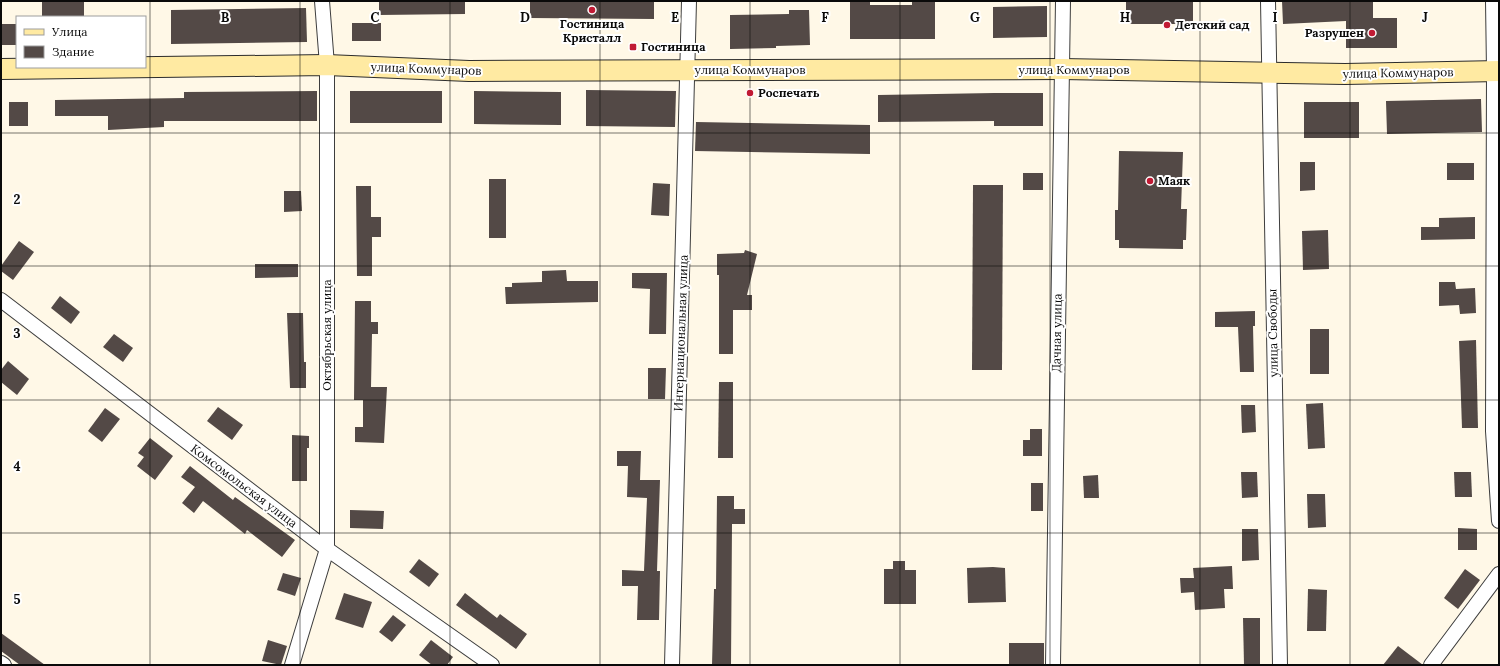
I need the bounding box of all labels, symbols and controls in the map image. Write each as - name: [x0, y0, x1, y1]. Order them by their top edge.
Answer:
- marker: Гостиница Кристалл: [587, 5, 597, 15]
- text: B: [221, 9, 230, 26]
- text: C: [371, 9, 380, 26]
- text: D: [520, 9, 530, 26]
- text: E: [671, 9, 679, 26]
- text: F: [821, 9, 829, 26]
- text: G: [970, 9, 980, 26]
- text: H: [1120, 9, 1130, 26]
- text: I: [1272, 9, 1278, 26]
- text: J: [1422, 9, 1428, 26]
- legend: [16, 16, 146, 68]
- place label: Гостиница Кристалл: [560, 16, 625, 45]
- place label: Детский сад: [1175, 17, 1250, 32]
- marker: Детский сад: [1162, 20, 1172, 30]
- text: Улица: [51, 24, 88, 39]
- place label: Разрушен: [1305, 25, 1364, 40]
- marker: Разрушен: [1367, 28, 1377, 38]
- place label: Гостиница: [641, 39, 706, 54]
- marker: Гостиница: [628, 42, 638, 52]
- text: Здание: [52, 44, 95, 59]
- street label: улица Коммунаров: [370, 59, 482, 78]
- street label: улица Коммунаров: [695, 62, 805, 77]
- street label: улица Коммунаров: [1019, 62, 1129, 77]
- street label: улица Коммунаров: [1342, 64, 1454, 81]
- place label: Роспечать: [758, 85, 820, 100]
- marker: Роспечать: [745, 88, 755, 98]
- place label: Маяк: [1158, 173, 1190, 188]
- marker: Маяк: [1145, 176, 1155, 186]
- text: 2: [14, 191, 21, 208]
- street label: Интернациональная улица: [670, 254, 691, 412]
- street label: Октябрьская улица: [319, 279, 334, 391]
- street label: улица Свободы: [1264, 288, 1281, 378]
- street label: Дачная улица: [1048, 293, 1065, 373]
- text: 3: [13, 325, 21, 342]
- street label: Комсомольская улица: [188, 441, 301, 531]
- text: 4: [13, 458, 21, 475]
- text: 5: [13, 591, 21, 608]

